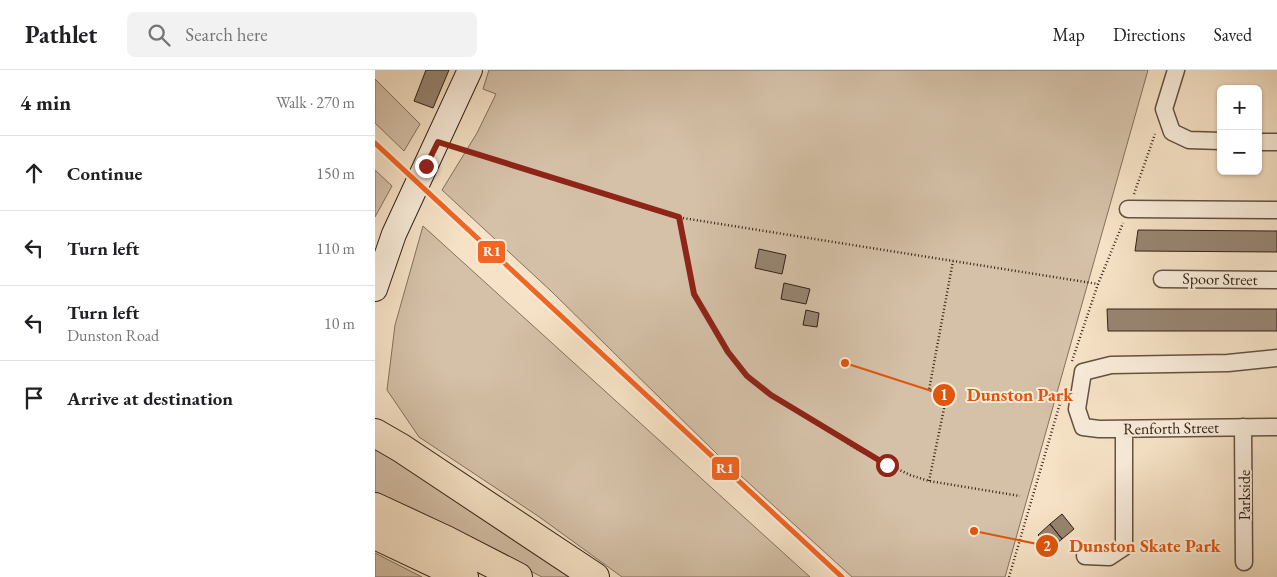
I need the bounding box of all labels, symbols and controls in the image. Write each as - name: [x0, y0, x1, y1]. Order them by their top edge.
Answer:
- search box: [127, 12, 477, 57]
- text: Pathlet: [25, 19, 97, 50]
- icon: search: [145, 21, 173, 49]
- text: Search here: [185, 22, 268, 47]
- text: Map: [1053, 23, 1085, 46]
- text: Directions: [1113, 23, 1185, 46]
- text: Saved: [1213, 23, 1252, 46]
- map controls: [1217, 85, 1262, 175]
- button: +: [1217, 85, 1262, 130]
- text: 4 min: [20, 89, 71, 116]
- text: Walk · 270 m: [276, 92, 355, 113]
- button: −: [1217, 130, 1262, 175]
- route end: [415, 155, 438, 178]
- icon: ahead: [20, 159, 48, 187]
- text: Continue: [67, 161, 142, 186]
- text: 150 m: [316, 163, 355, 184]
- icon: left: [20, 234, 48, 262]
- text: Turn left: [67, 236, 139, 261]
- text: 110 m: [316, 238, 355, 259]
- line badge: R1: [477, 240, 506, 264]
- text: R1: [483, 242, 501, 260]
- street label: Spoor Street: [1182, 268, 1258, 290]
- text: Turn left: [67, 300, 139, 325]
- icon: left: [20, 309, 48, 337]
- text: 10 m: [324, 313, 355, 334]
- text: Dunston Road: [67, 325, 159, 346]
- callout: Dunston Park: [932, 378, 1083, 411]
- text: Dunston Park: [967, 383, 1074, 406]
- icon: arrive: [20, 384, 48, 412]
- text: 1: [940, 385, 948, 404]
- text: Arrive at destination: [67, 386, 233, 411]
- street label: Renforth Street: [1123, 417, 1219, 439]
- route start: [876, 454, 899, 477]
- line badge: R1: [711, 456, 740, 481]
- text: R1: [716, 459, 734, 477]
- street label: Parkside: [1234, 470, 1255, 520]
- callout: Dunston Skate Park: [1035, 529, 1231, 562]
- text: Dunston Skate Park: [1069, 534, 1222, 557]
- text: 2: [1043, 536, 1051, 555]

